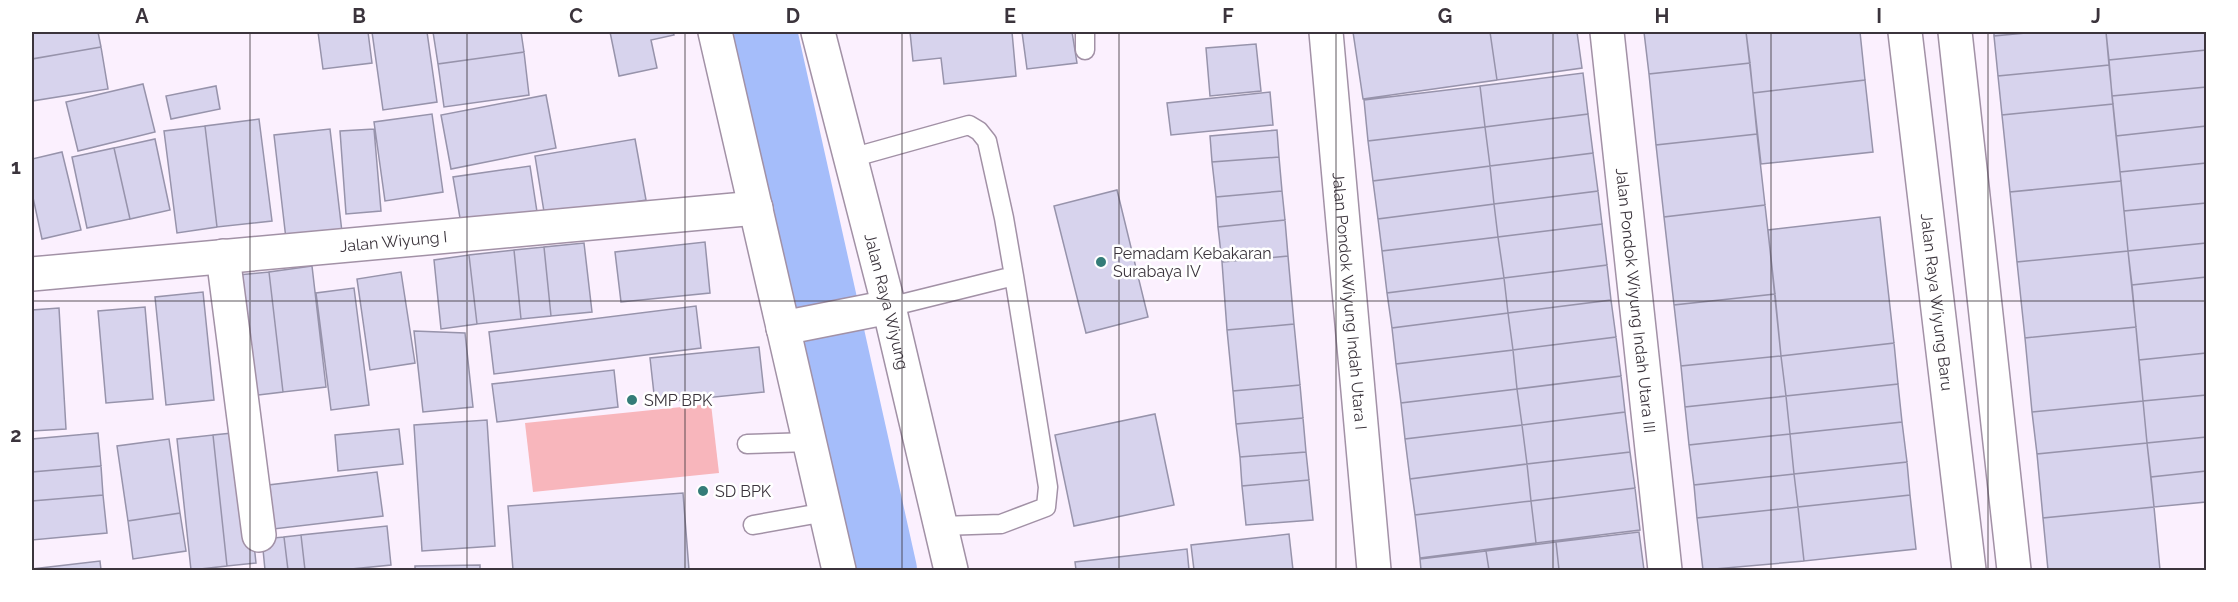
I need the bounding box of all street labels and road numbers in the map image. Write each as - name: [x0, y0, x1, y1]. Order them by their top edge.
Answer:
- street label: Jalan Pondok Wiyung Indah Utara III: [1612, 167, 1660, 434]
- street label: Jalan Pondok Wiyung Indah Utara I: [1329, 171, 1371, 431]
- street label: Jalan Raya Wiyung Baru: [1917, 212, 1957, 392]
- street label: Jalan Wiyung I: [339, 227, 448, 255]
- street label: Jalan Raya Wiyung: [861, 231, 913, 371]

